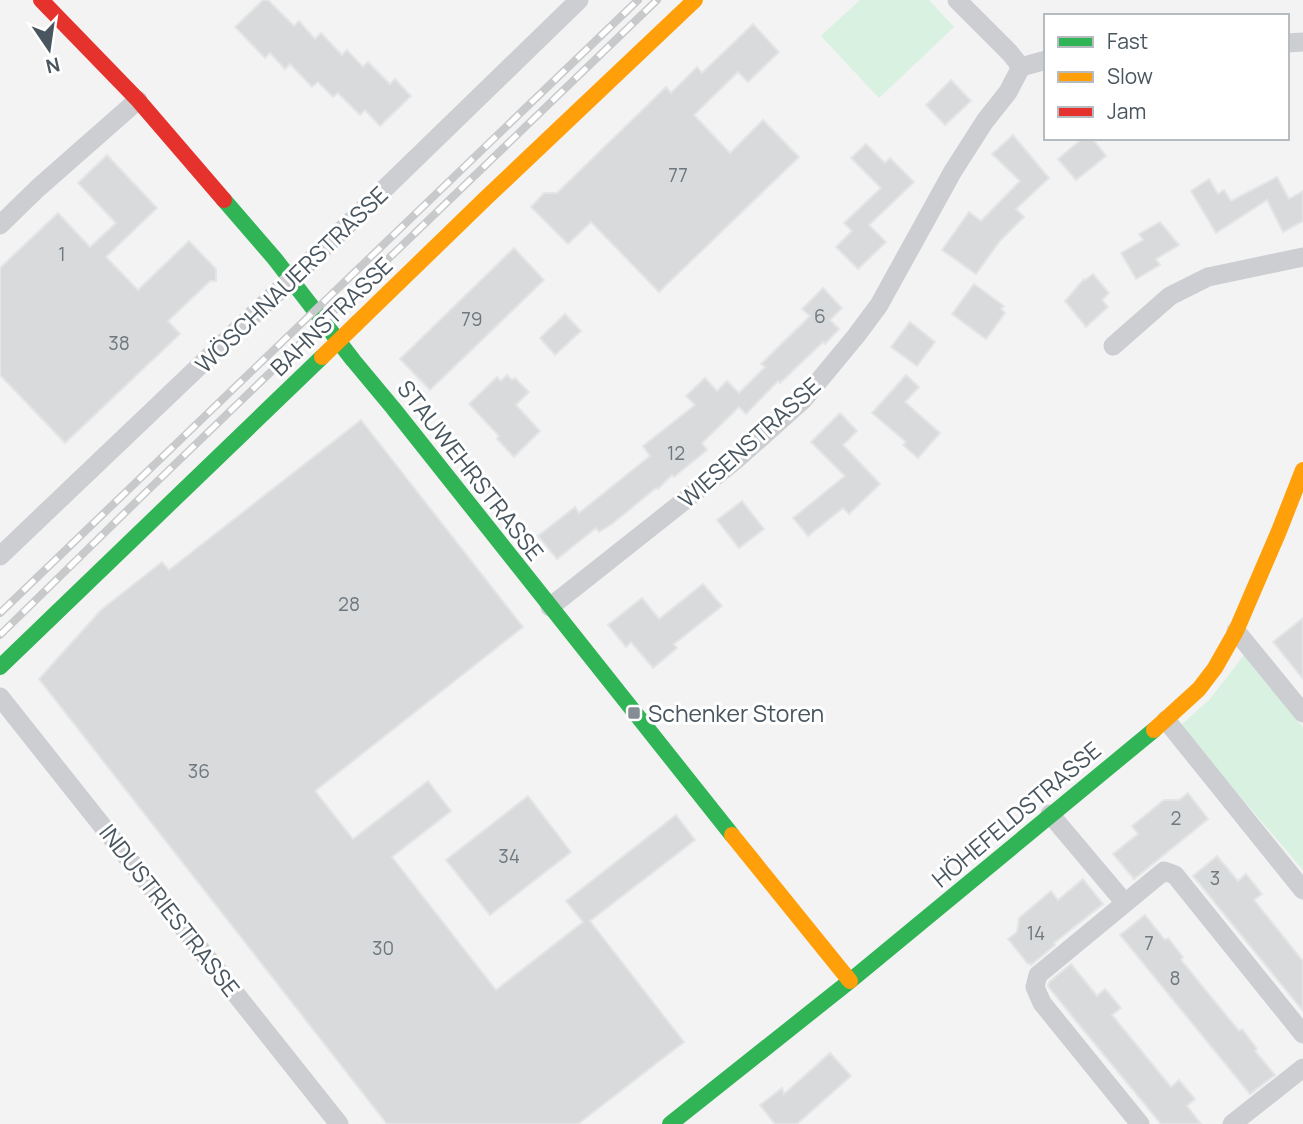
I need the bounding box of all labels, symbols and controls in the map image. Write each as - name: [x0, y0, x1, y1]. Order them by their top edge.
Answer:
- north arrow: [14, 14, 84, 84]
- legend: [1044, 14, 1289, 140]
- text: Fast: [1107, 27, 1148, 55]
- text: N: [43, 51, 62, 80]
- text: Slow: [1107, 62, 1153, 90]
- text: Jam: [1107, 97, 1146, 125]
- house number: 77: [668, 162, 688, 188]
- street label: WÖSCHNAUERSTRASSE: [188, 179, 394, 379]
- house number: 1: [58, 241, 66, 267]
- street label: BAHNSTRASSE: [263, 249, 399, 383]
- house number: 6: [814, 303, 826, 329]
- house number: 79: [461, 306, 483, 332]
- house number: 38: [108, 330, 130, 356]
- street label: WIESENSTRASSE: [671, 370, 827, 514]
- street label: STAUWEHRSTRASSE: [390, 373, 552, 567]
- house number: 12: [667, 440, 685, 466]
- house number: 28: [338, 591, 360, 617]
- place label: Schenker Storen: [648, 697, 824, 729]
- marker: Schenker Storen: [626, 705, 642, 721]
- street label: HÖHEFELDSTRASSE: [925, 734, 1107, 894]
- house number: 36: [188, 758, 210, 784]
- house number: 2: [1171, 805, 1181, 831]
- street label: INDUSTRIESTRASSE: [93, 817, 247, 1003]
- house number: 34: [498, 843, 520, 869]
- house number: 3: [1210, 865, 1220, 891]
- house number: 14: [1027, 920, 1045, 946]
- house number: 7: [1144, 930, 1154, 956]
- house number: 30: [372, 935, 394, 961]
- house number: 8: [1169, 965, 1181, 991]

